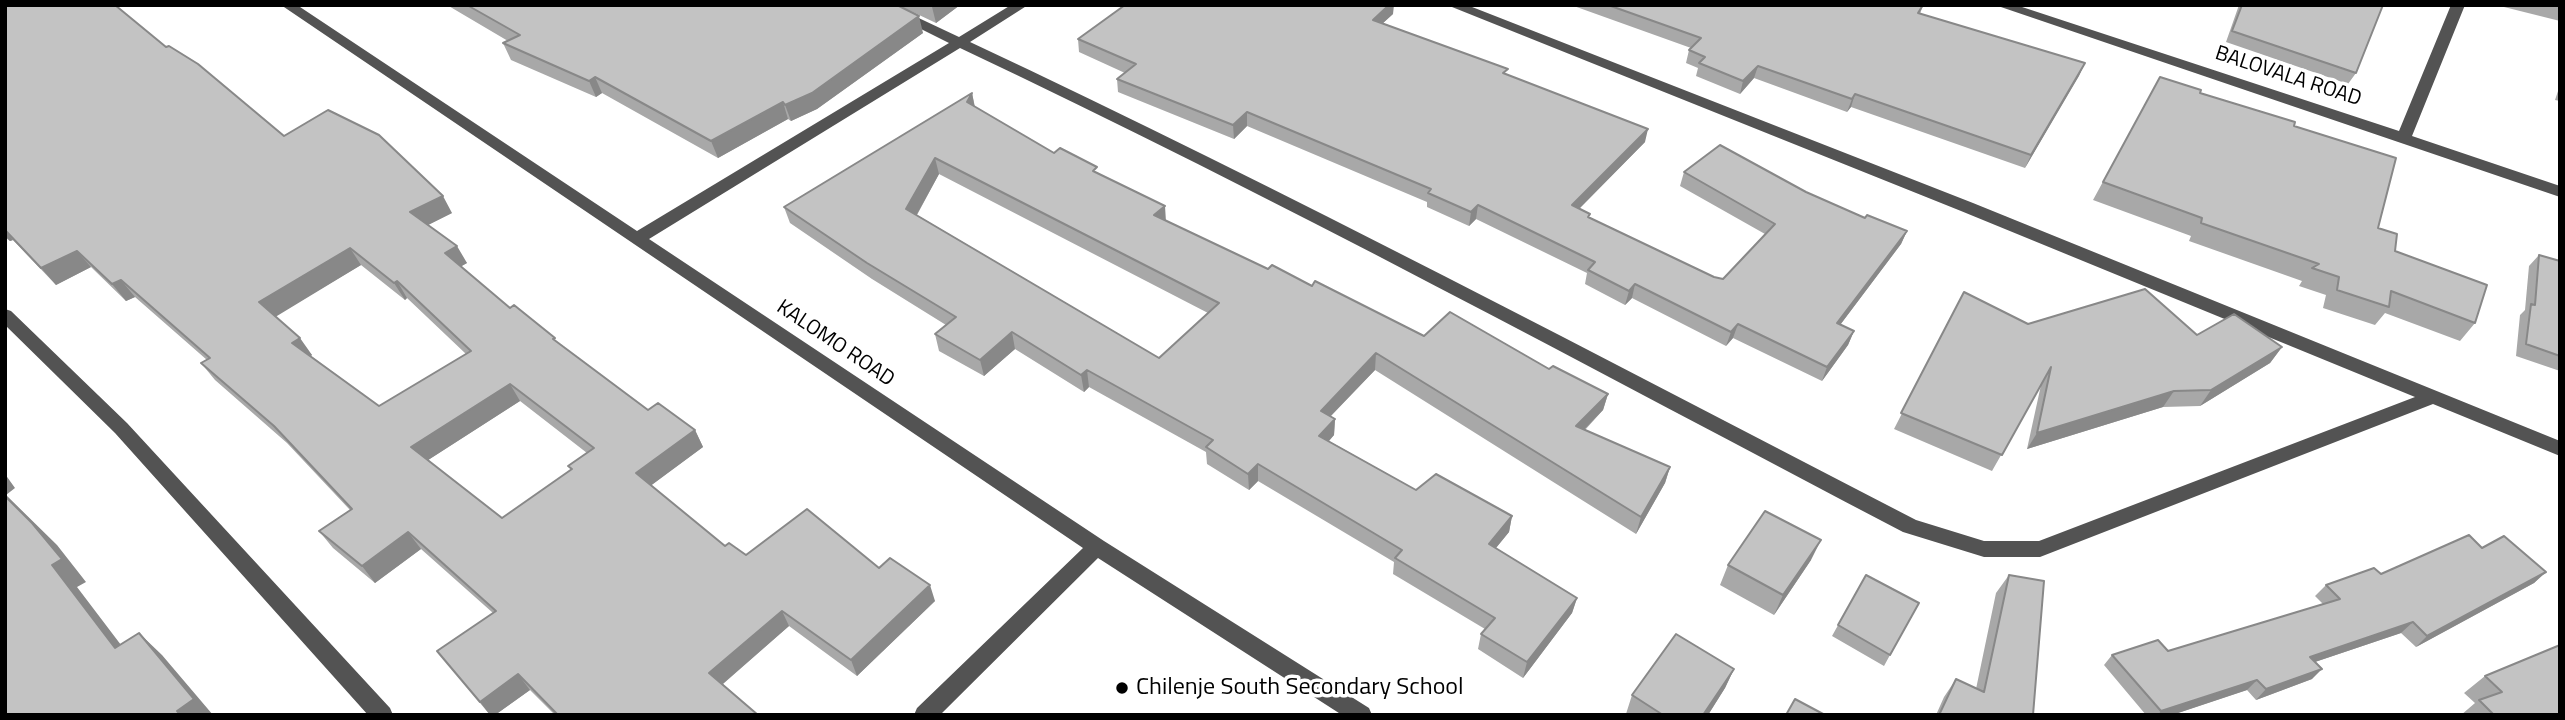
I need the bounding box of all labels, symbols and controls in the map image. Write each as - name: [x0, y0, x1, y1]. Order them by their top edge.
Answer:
- street label: BALOVALA ROAD: [2212, 41, 2364, 113]
- street label: KALOMO ROAD: [771, 295, 899, 393]
- place label: Chilenje South Secondary School: [1136, 674, 1464, 702]
- marker: Chilenje South Secondary School: [1114, 680, 1130, 696]

